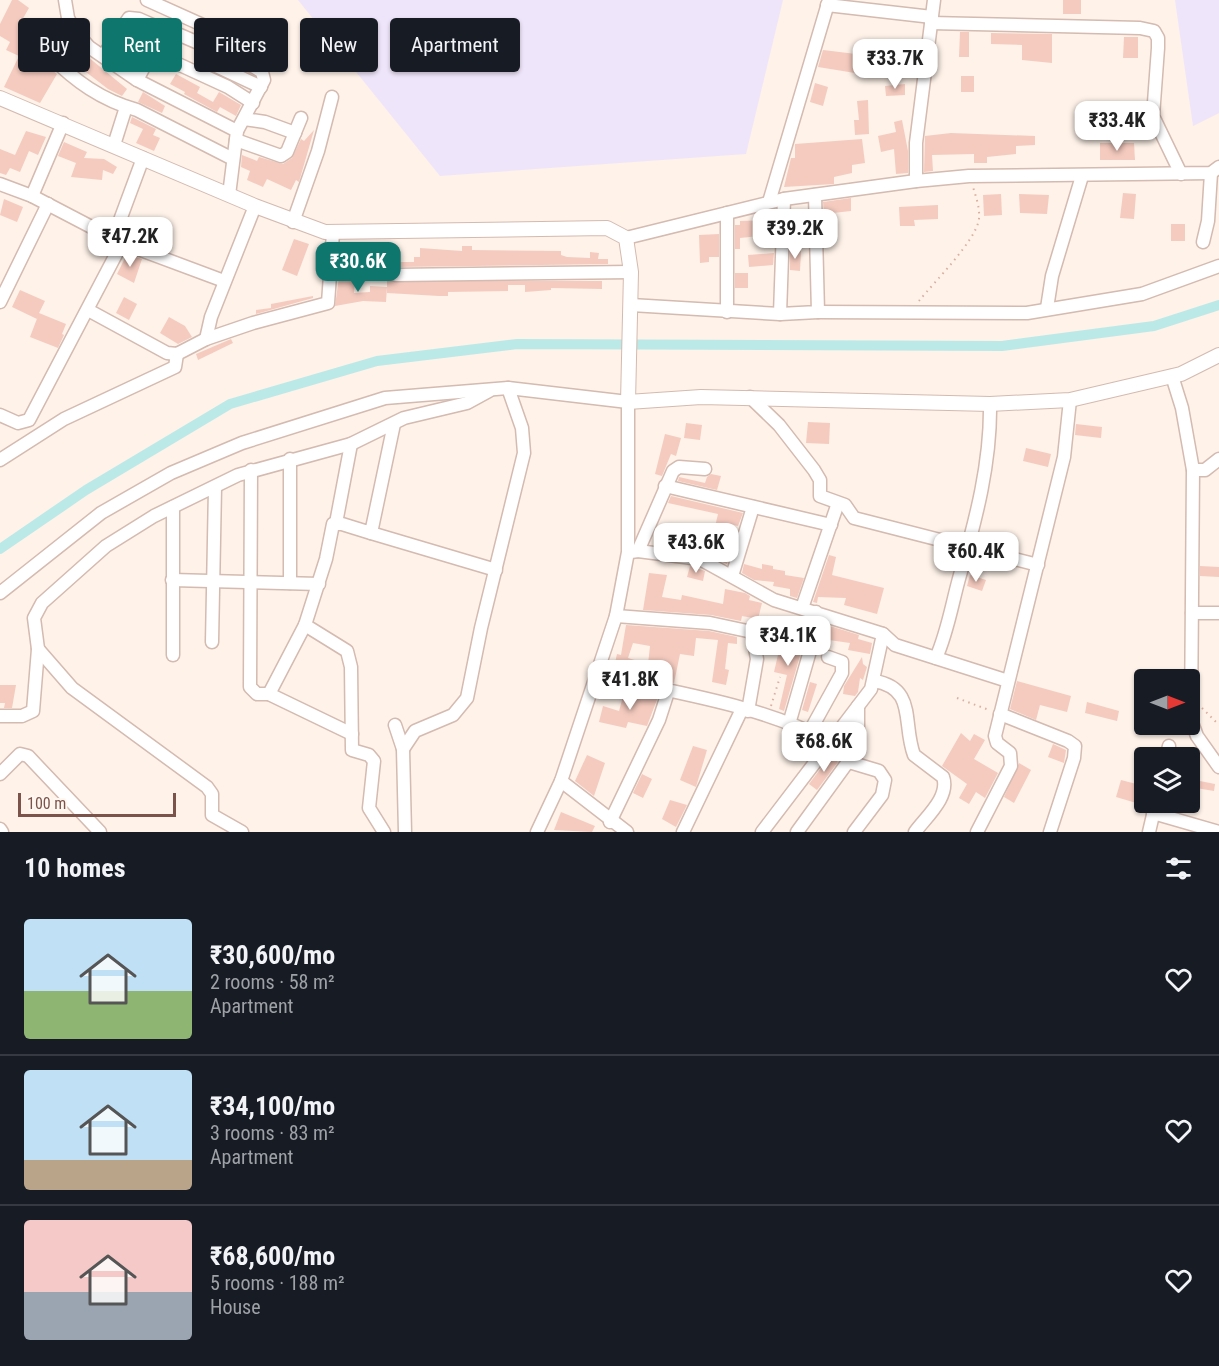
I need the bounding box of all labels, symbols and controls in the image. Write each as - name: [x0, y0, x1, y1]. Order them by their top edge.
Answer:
- chip: Buy: [18, 18, 90, 72]
- chip: Rent: [102, 18, 182, 72]
- chip: Filters: [194, 18, 288, 72]
- chip: New: [300, 18, 378, 72]
- chip: Apartment: [390, 18, 520, 72]
- pin: ₹33.7K: [846, 39, 944, 90]
- text: ₹33.7K: [867, 46, 923, 70]
- pin: ₹33.4K: [1068, 101, 1166, 152]
- text: ₹33.4K: [1089, 108, 1145, 132]
- pin: ₹39.2K: [746, 209, 844, 260]
- text: ₹39.2K: [767, 216, 823, 240]
- pin: ₹47.2K: [81, 217, 179, 268]
- text: ₹47.2K: [102, 224, 158, 248]
- pin: ₹30.6K: [309, 242, 407, 293]
- text: ₹30.6K: [330, 249, 386, 273]
- pin: ₹43.6K: [647, 523, 745, 574]
- text: ₹43.6K: [668, 530, 724, 554]
- pin: ₹60.4K: [927, 532, 1025, 583]
- text: ₹60.4K: [948, 539, 1004, 563]
- pin: ₹34.1K: [739, 616, 837, 667]
- text: ₹34.1K: [760, 623, 816, 647]
- pin: ₹41.8K: [581, 660, 679, 711]
- text: ₹41.8K: [602, 667, 658, 691]
- north arrow: [1134, 669, 1200, 735]
- map controls: [1134, 669, 1200, 813]
- pin: ₹68.6K: [775, 722, 873, 773]
- text: ₹68.6K: [796, 729, 852, 753]
- button: layers: [1134, 747, 1200, 813]
- scale bar: [18, 790, 176, 818]
- text: 100 m: [27, 794, 66, 813]
- icon: filters: [1162, 852, 1195, 885]
- text: 10 homes: [24, 853, 126, 883]
- text: ₹30,600/mo: [210, 940, 335, 970]
- icon: home: [72, 943, 144, 1015]
- icon: heart: [1162, 963, 1195, 996]
- text: 2 rooms · 58 m²: [210, 970, 335, 994]
- text: Apartment: [210, 994, 294, 1018]
- text: ₹34,100/mo: [210, 1091, 335, 1121]
- icon: home: [72, 1094, 144, 1166]
- icon: heart: [1162, 1114, 1195, 1147]
- text: 3 rooms · 83 m²: [210, 1121, 335, 1145]
- text: Apartment: [210, 1145, 294, 1169]
- text: ₹68,600/mo: [210, 1241, 335, 1271]
- icon: home: [72, 1244, 144, 1316]
- icon: heart: [1162, 1264, 1195, 1297]
- text: 5 rooms · 188 m²: [210, 1271, 345, 1295]
- text: House: [210, 1295, 261, 1319]

